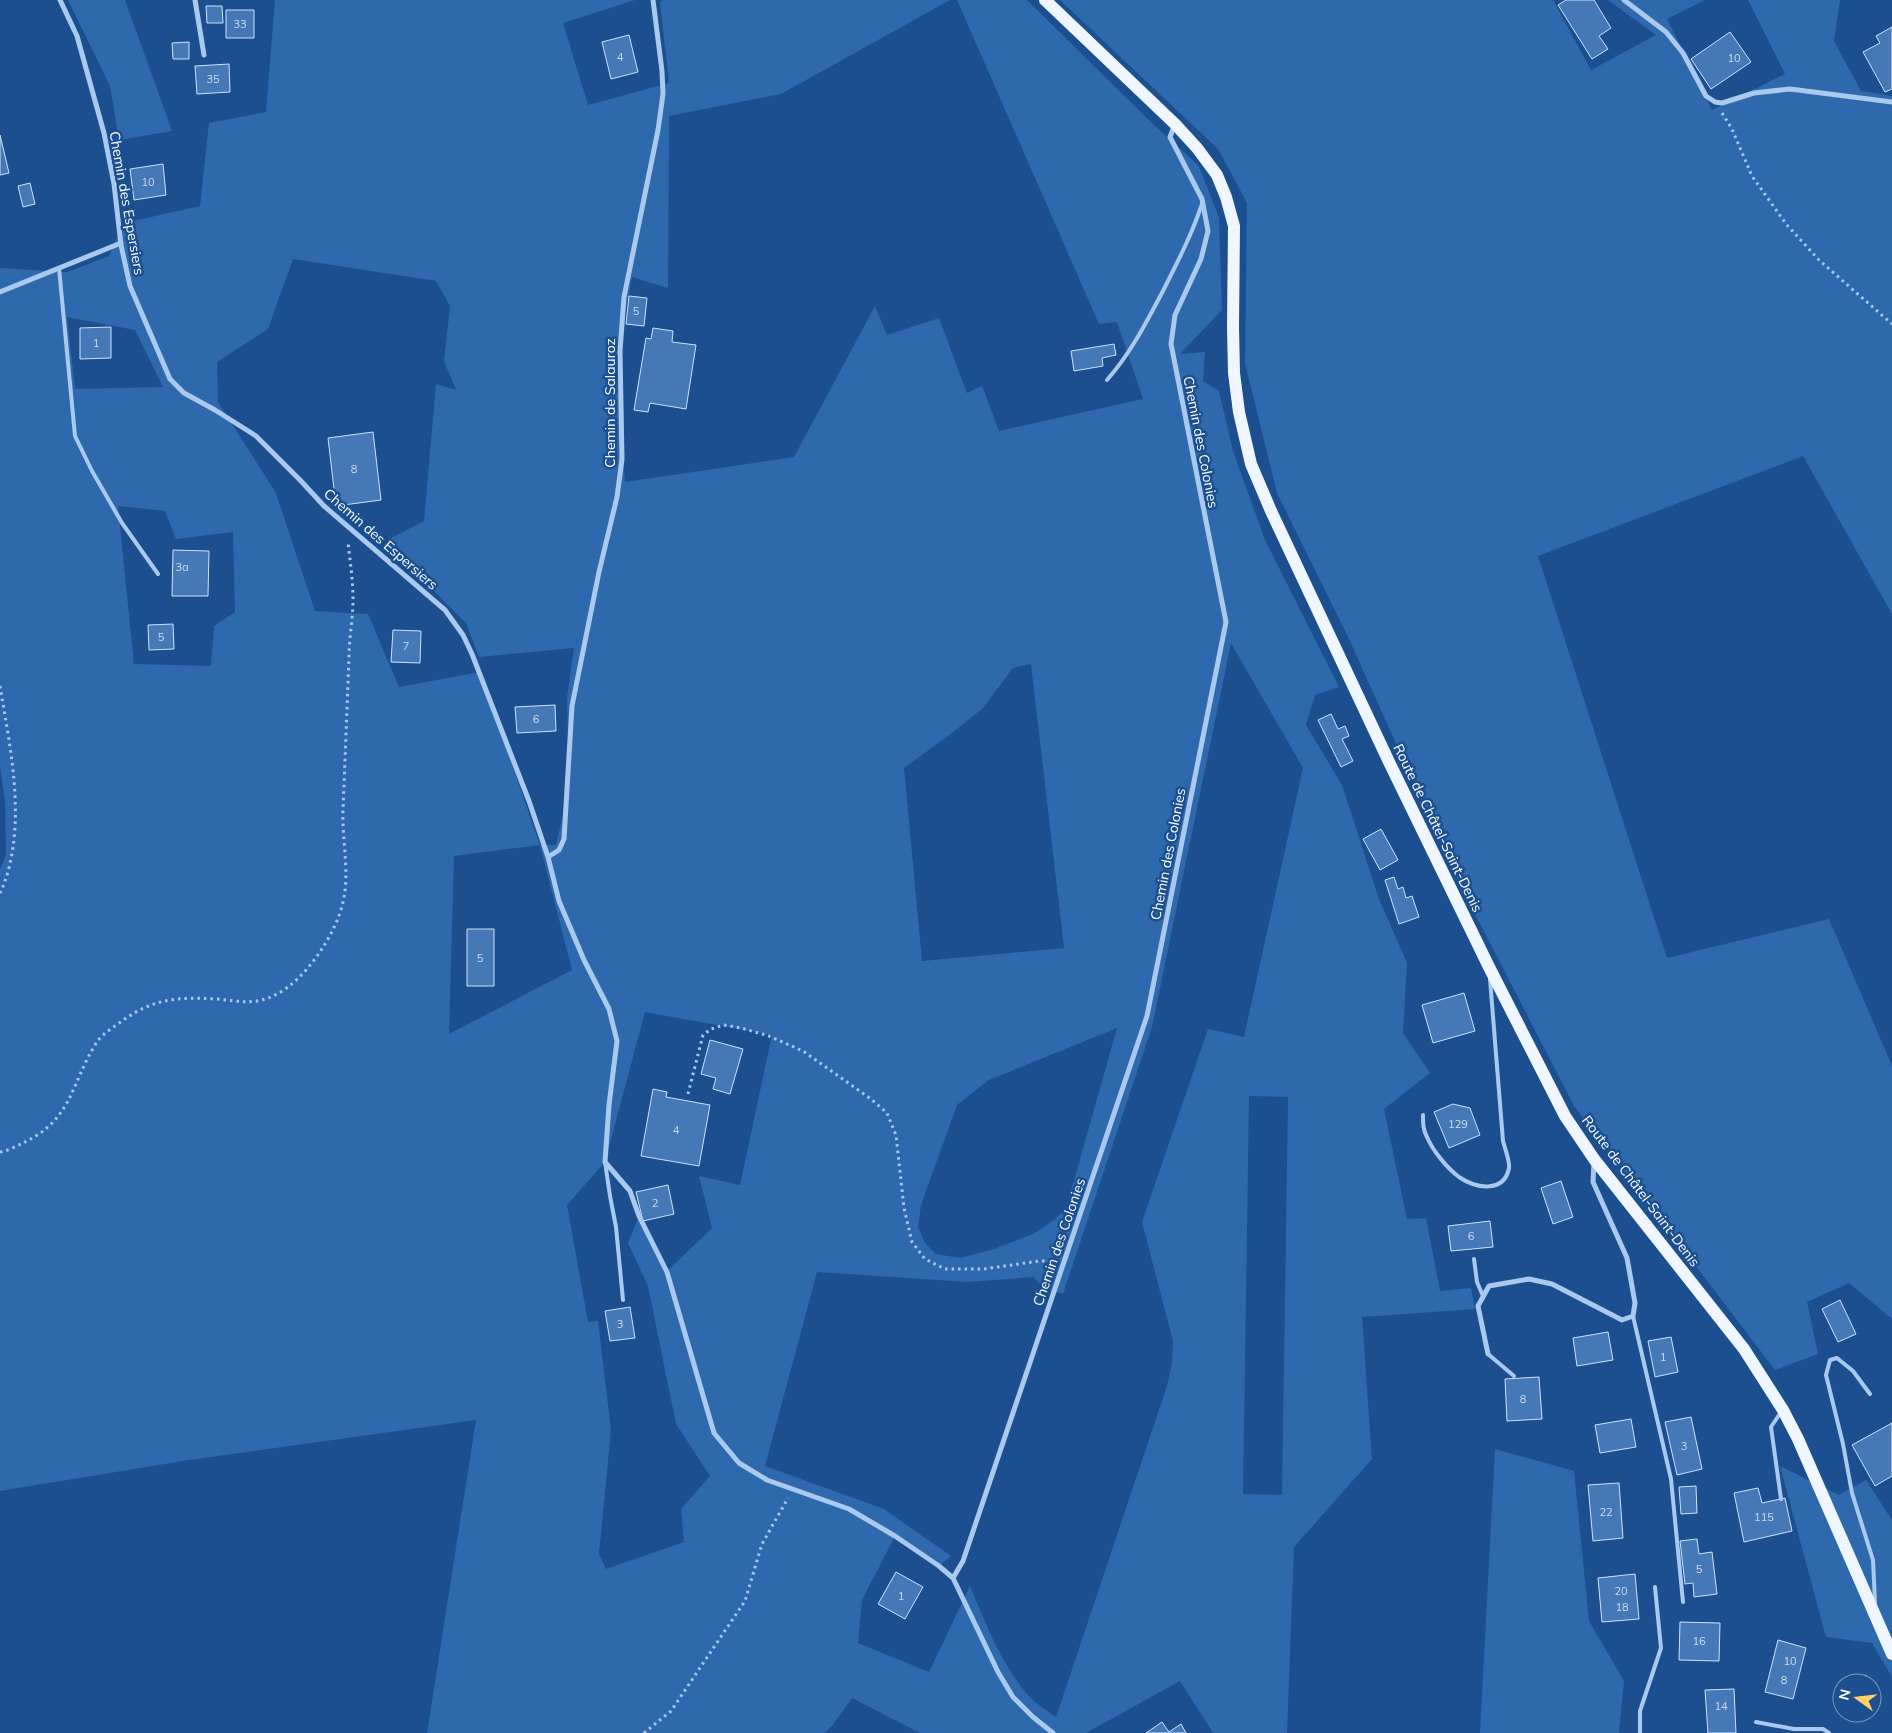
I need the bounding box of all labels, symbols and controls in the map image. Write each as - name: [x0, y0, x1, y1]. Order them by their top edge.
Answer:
- house number: 33: [233, 17, 247, 31]
- house number: 4: [617, 50, 624, 64]
- house number: 10: [1727, 51, 1741, 65]
- house number: 35: [206, 72, 220, 86]
- street label: Chemin des Espersiers: [106, 130, 149, 276]
- house number: 10: [141, 175, 155, 189]
- house number: 5: [633, 304, 640, 318]
- house number: 1: [93, 336, 99, 350]
- street label: Chemin de Salauroz: [601, 338, 619, 468]
- street label: Chemin des Colonies: [1179, 375, 1223, 510]
- house number: 8: [351, 462, 358, 476]
- street label: Chemin des Espersiers: [320, 484, 442, 594]
- house number: 3a: [175, 560, 189, 574]
- house number: 5: [158, 630, 165, 644]
- house number: 7: [403, 639, 409, 653]
- house number: 6: [533, 712, 540, 726]
- street label: Route de Châtel-Saint-Denis: [1389, 741, 1487, 915]
- street label: Chemin des Colonies: [1146, 786, 1190, 921]
- house number: 5: [477, 951, 484, 965]
- street label: Route de Châtel-Saint-Denis: [1578, 1112, 1704, 1270]
- house number: 129: [1448, 1117, 1468, 1131]
- house number: 4: [673, 1123, 680, 1137]
- street label: Chemin des Colonies: [1029, 1176, 1089, 1308]
- house number: 2: [652, 1196, 659, 1210]
- house number: 6: [1468, 1229, 1475, 1243]
- house number: 3: [617, 1317, 623, 1331]
- house number: 1: [1660, 1350, 1666, 1364]
- house number: 8: [1520, 1392, 1527, 1406]
- house number: 3: [1681, 1439, 1687, 1453]
- house number: 22: [1599, 1505, 1613, 1519]
- house number: 115: [1754, 1510, 1774, 1524]
- house number: 5: [1696, 1562, 1703, 1576]
- house number: 20: [1614, 1584, 1628, 1598]
- house number: 1: [898, 1589, 904, 1603]
- house number: 18: [1615, 1600, 1629, 1614]
- house number: 16: [1692, 1634, 1706, 1648]
- house number: 10: [1783, 1654, 1797, 1668]
- house number: 8: [1781, 1673, 1788, 1687]
- north arrow: [1832, 1673, 1882, 1723]
- text: N: [1834, 1687, 1855, 1702]
- house number: 14: [1714, 1699, 1728, 1713]

